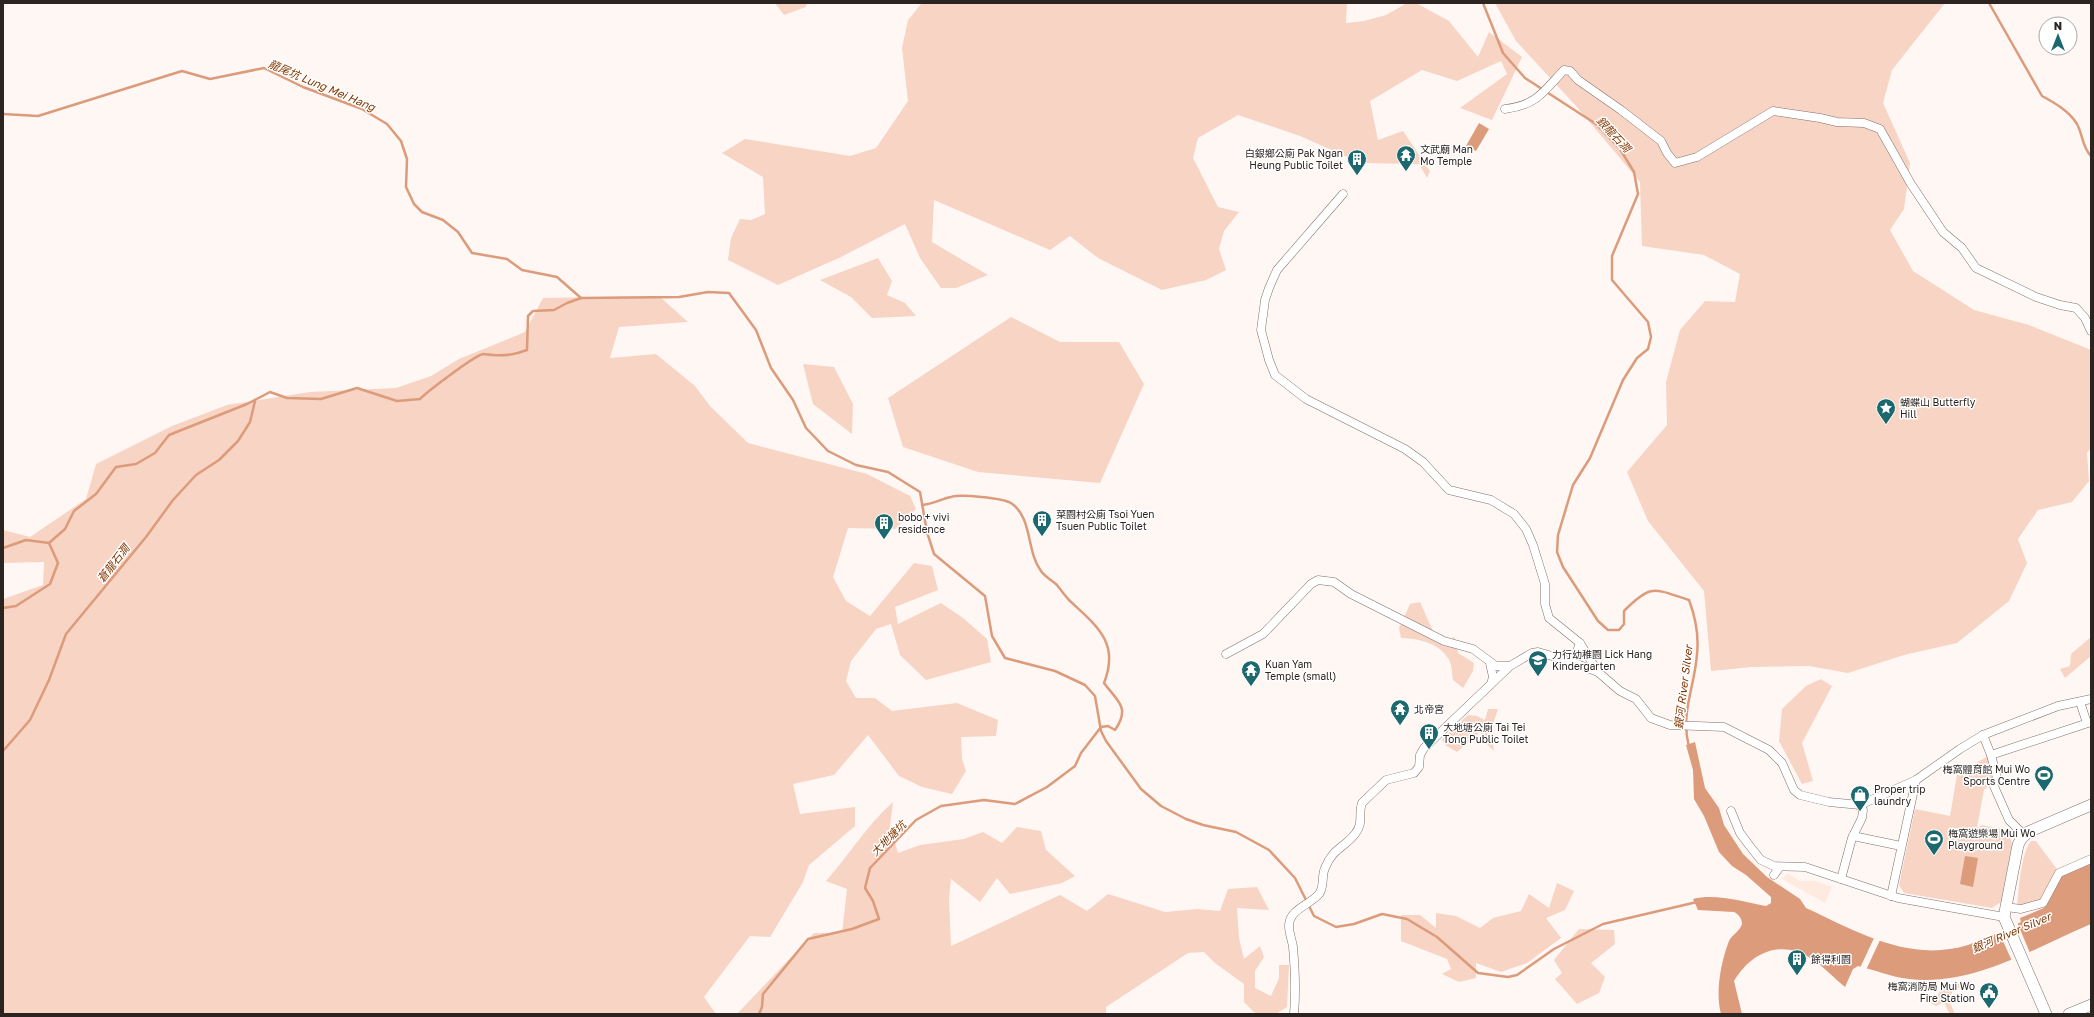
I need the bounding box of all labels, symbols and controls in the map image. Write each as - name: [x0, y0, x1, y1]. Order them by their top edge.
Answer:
- north arrow: [2038, 16, 2078, 56]
- text: N: [2054, 19, 2062, 32]
- water label: 龍尾坑 Lung Mei Hang: [266, 57, 378, 115]
- water label: 銀龍石澗: [1594, 113, 1635, 156]
- place label: 文武廟 Man Mo Temple: [1420, 143, 1473, 167]
- temple icon: 文武廟 Man Mo Temple: [1395, 144, 1417, 172]
- place label: 白銀鄉公廁 Pak Ngan Heung Public Toilet: [1245, 147, 1343, 171]
- building icon: 白銀鄉公廁 Pak Ngan Heung Public Toilet: [1346, 148, 1368, 176]
- place label: 蝴蝶山 Butterfly Hill: [1900, 396, 1976, 420]
- place icon: 蝴蝶山 Butterfly Hill: [1875, 397, 1897, 425]
- place label: 菜園村公廁 Tsoi Yuen Tsuen Public Toilet: [1056, 508, 1154, 532]
- building icon: 菜園村公廁 Tsoi Yuen Tsuen Public Toilet: [1031, 509, 1053, 537]
- place label: bobo + vivi residence: [898, 511, 949, 535]
- building icon: bobo + vivi residence: [873, 512, 895, 540]
- water label: 蒼龍石澗: [94, 540, 133, 584]
- water label: 銀河 River Silver: [1671, 643, 1695, 730]
- place label: 力行幼稚園 Lick Hang Kindergarten: [1552, 648, 1652, 672]
- school or university icon: 力行幼稚園 Lick Hang Kindergarten: [1527, 649, 1549, 677]
- place label: Kuan Yam Temple (small): [1265, 658, 1336, 682]
- temple icon: Kuan Yam Temple (small): [1240, 659, 1262, 687]
- temple icon: 北帝宮: [1389, 698, 1411, 726]
- place label: 北帝宮: [1414, 703, 1444, 715]
- place label: 大地塘公廁 Tai Tei Tong Public Toilet: [1443, 721, 1529, 745]
- building icon: 大地塘公廁 Tai Tei Tong Public Toilet: [1418, 722, 1440, 750]
- place label: 梅窩體育館 Mui Wo Sports Centre: [1942, 763, 2030, 787]
- sports icon: 梅窩體育館 Mui Wo Sports Centre: [2033, 764, 2055, 792]
- place label: Proper trip laundry: [1874, 783, 1925, 807]
- shop icon: Proper trip laundry: [1849, 784, 1871, 812]
- water label: 大地塘坑: [868, 816, 910, 858]
- place label: 梅窩遊樂場 Mui Wo Playground: [1948, 827, 2036, 851]
- sports icon: 梅窩遊樂場 Mui Wo Playground: [1923, 828, 1945, 856]
- water label: 銀河 River Silver: [1970, 909, 2054, 954]
- building icon: 餘得利園: [1786, 948, 1808, 976]
- place label: 餘得利園: [1811, 953, 1851, 965]
- place label: 梅窩消防局 Mui Wo Fire Station: [1887, 980, 1975, 1004]
- public building icon: 梅窩消防局 Mui Wo Fire Station: [1978, 981, 2000, 1009]

